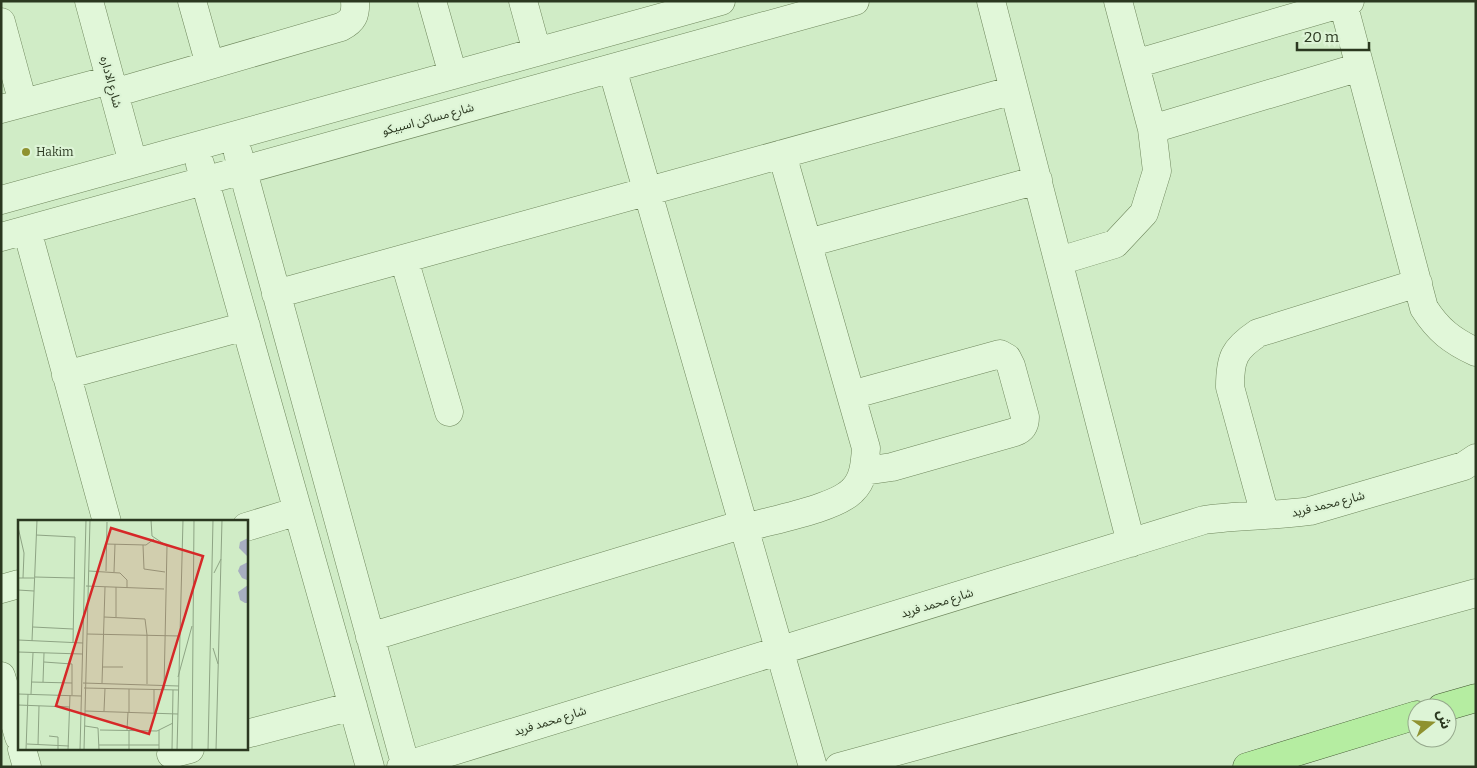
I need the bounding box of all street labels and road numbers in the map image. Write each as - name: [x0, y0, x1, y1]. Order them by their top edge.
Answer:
- street label: شارع الاداره: [95, 55, 125, 110]
- street label: شارع مساكن اسبيكو: [381, 100, 476, 140]
- street label: شارع محمد فريد: [1290, 488, 1367, 522]
- street label: شارع محمد فريد: [899, 585, 976, 623]
- street label: شارع محمد فريد: [512, 703, 589, 741]

